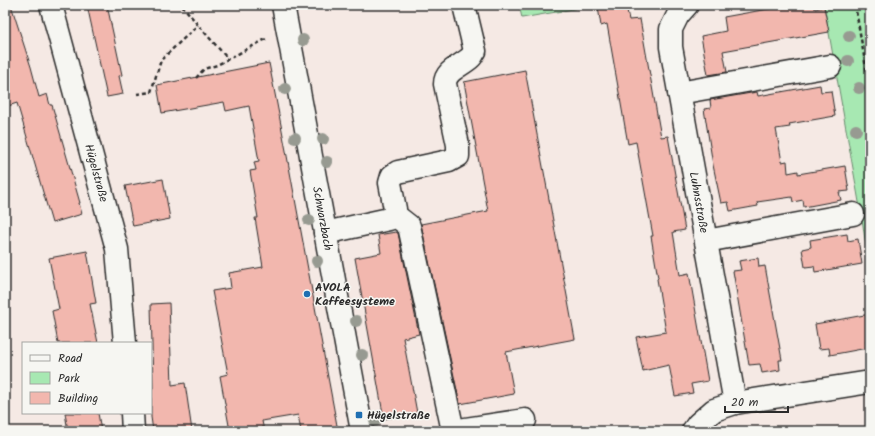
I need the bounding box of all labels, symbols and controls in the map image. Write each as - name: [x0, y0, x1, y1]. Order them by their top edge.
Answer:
- street label: Hügelstraße: [79, 142, 114, 205]
- street label: Luhnsstraße: [684, 170, 714, 235]
- street label: Schwarzbach: [307, 185, 338, 252]
- place label: AVOLA Kaffeesysteme: [315, 278, 395, 311]
- marker: AVOLA Kaffeesysteme: [302, 289, 312, 299]
- legend: [22, 342, 152, 414]
- text: Road: [58, 349, 83, 368]
- text: Park: [58, 369, 80, 388]
- scale bar: [725, 388, 788, 414]
- text: Building: [58, 389, 98, 408]
- text: 20 m: [731, 393, 759, 412]
- place label: Hügelstraße: [367, 406, 430, 425]
- marker: Hügelstraße: [354, 410, 364, 420]

